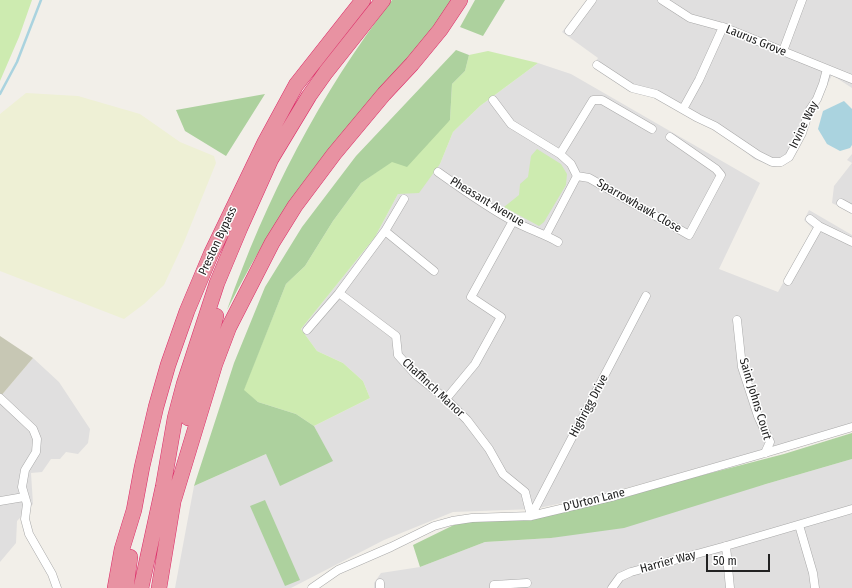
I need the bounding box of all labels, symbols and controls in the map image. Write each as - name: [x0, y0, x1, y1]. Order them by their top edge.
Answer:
- street label: Laurus Grove: [724, 22, 788, 60]
- street label: Irvine Way: [786, 99, 822, 151]
- street label: Pheasant Avenue: [447, 174, 527, 230]
- street label: Sparrowhawk Close: [594, 176, 684, 236]
- street label: Preston Bypass: [196, 204, 240, 278]
- street label: Chaffinch Manor: [399, 355, 467, 421]
- street label: Saint Johns Court: [736, 356, 774, 442]
- street label: Highrigg Drive: [566, 372, 612, 440]
- street label: D'Urton Lane: [562, 485, 626, 515]
- scale bar: [708, 546, 772, 572]
- street label: Harrier Way: [639, 548, 697, 576]
- text: 50 m: [713, 554, 737, 568]

